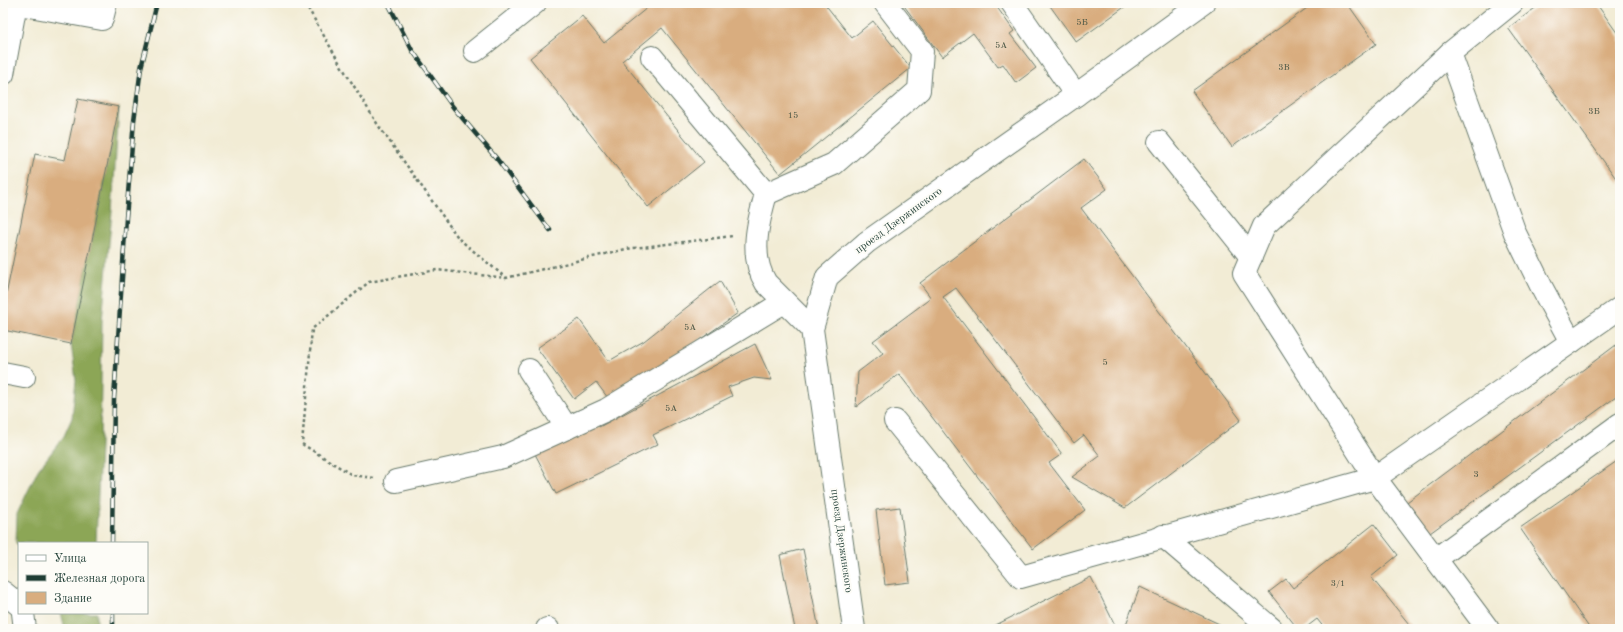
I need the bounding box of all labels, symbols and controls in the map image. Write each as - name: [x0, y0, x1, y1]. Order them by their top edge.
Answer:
- house number: 5Б: [1076, 18, 1088, 27]
- house number: 5А: [995, 41, 1007, 50]
- house number: 3В: [1278, 63, 1290, 72]
- house number: 3Б: [1588, 107, 1600, 116]
- house number: 15: [788, 111, 798, 120]
- street label: проезд Дзержинского: [854, 186, 944, 256]
- house number: 5А: [684, 323, 696, 332]
- house number: 5: [1102, 358, 1108, 367]
- house number: 5А: [665, 404, 677, 413]
- house number: 3: [1473, 470, 1479, 479]
- street label: проезд Дзержинского: [828, 489, 854, 593]
- legend: [18, 542, 148, 614]
- text: Улица: [54, 553, 87, 565]
- text: Железная дорога: [54, 573, 145, 585]
- house number: 3/1: [1331, 579, 1345, 588]
- text: Здание: [54, 593, 92, 605]

